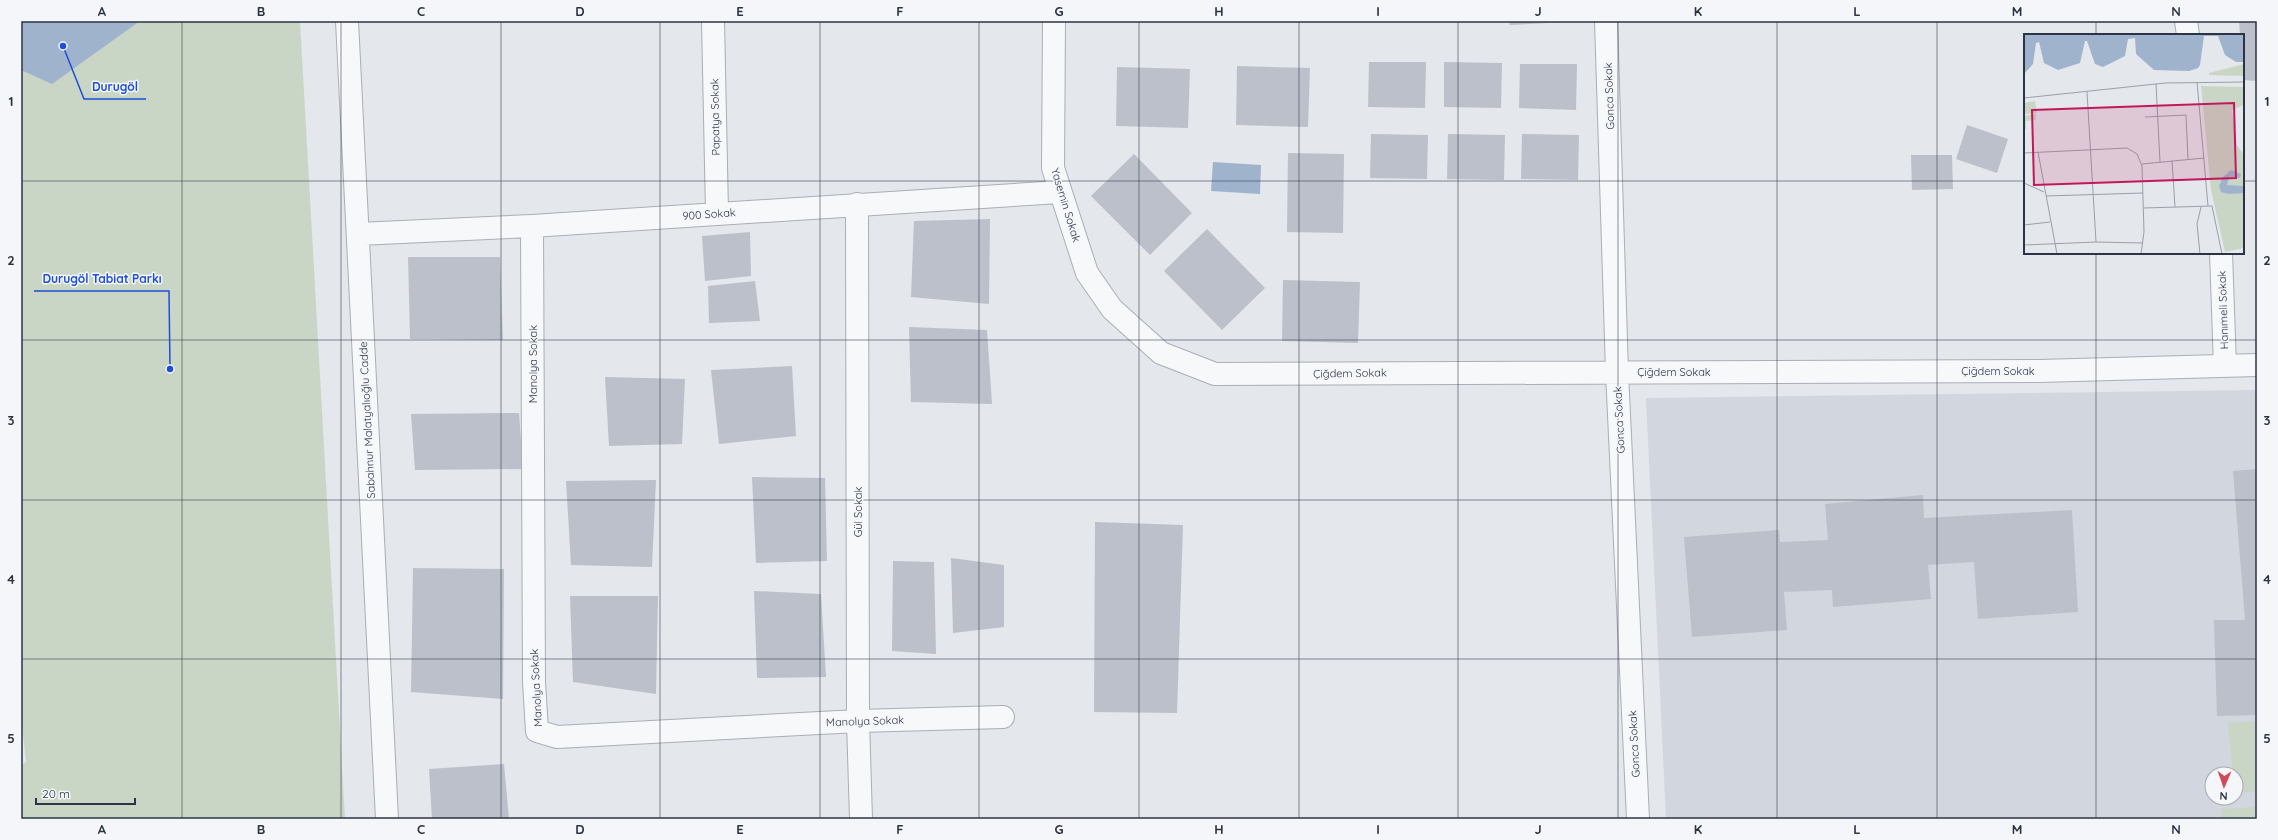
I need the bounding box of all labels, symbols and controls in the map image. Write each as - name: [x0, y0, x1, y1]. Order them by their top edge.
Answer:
- text: A: [98, 3, 107, 19]
- text: B: [257, 3, 265, 19]
- text: C: [417, 3, 425, 19]
- text: D: [575, 3, 585, 19]
- text: E: [736, 3, 744, 19]
- text: F: [896, 3, 904, 19]
- text: G: [1054, 3, 1064, 19]
- text: H: [1214, 3, 1224, 19]
- text: I: [1376, 3, 1380, 19]
- text: J: [1534, 3, 1542, 19]
- text: K: [1694, 3, 1703, 19]
- text: L: [1853, 3, 1861, 19]
- text: M: [2012, 3, 2022, 19]
- text: N: [2171, 3, 2181, 19]
- inset map: [2024, 34, 2244, 254]
- street label: Gonca Sokak: [1601, 62, 1617, 130]
- callout: Durugöl: [84, 75, 146, 99]
- street label: Papatya Sokak: [707, 78, 723, 156]
- text: Durugöl: [92, 79, 138, 94]
- text: 1: [8, 93, 14, 109]
- text: 1: [2264, 93, 2270, 109]
- street label: Yasemin Sokak: [1048, 166, 1084, 244]
- street label: 900 Sokak: [682, 205, 736, 223]
- text: 2: [7, 252, 15, 268]
- text: 2: [2263, 252, 2271, 268]
- callout: Durugöl Tabiat Parkı: [34, 267, 169, 291]
- street label: Hanımeli Sokak: [2215, 270, 2231, 350]
- text: Durugöl Tabiat Parkı: [42, 271, 162, 286]
- street label: Manolya Sokak: [526, 325, 540, 403]
- street label: Sabahnur Malatyalıoğlu Cadde: [356, 341, 378, 499]
- street label: Çiğdem Sokak: [1961, 364, 2035, 378]
- street label: Çiğdem Sokak: [1313, 365, 1387, 381]
- street label: Çiğdem Sokak: [1637, 365, 1711, 379]
- street label: Gonca Sokak: [1610, 386, 1628, 454]
- text: 3: [8, 412, 15, 428]
- text: 3: [2264, 412, 2271, 428]
- street label: Gül Sokak: [851, 487, 865, 537]
- text: 4: [7, 571, 15, 587]
- text: 4: [2263, 571, 2271, 587]
- street label: Manolya Sokak: [527, 648, 545, 727]
- street label: Gonca Sokak: [1625, 710, 1643, 778]
- street label: Manolya Sokak: [826, 713, 904, 729]
- text: 5: [7, 730, 15, 746]
- text: 5: [2263, 730, 2271, 746]
- north arrow: [2204, 766, 2244, 806]
- scale bar: [36, 780, 135, 806]
- text: 20 m: [42, 786, 70, 801]
- text: N: [2219, 789, 2228, 803]
- text: A: [98, 821, 107, 837]
- text: B: [257, 821, 265, 837]
- text: C: [417, 821, 425, 837]
- text: D: [575, 821, 585, 837]
- text: E: [736, 821, 744, 837]
- text: F: [896, 821, 904, 837]
- text: G: [1054, 821, 1064, 837]
- text: H: [1214, 821, 1224, 837]
- text: I: [1376, 821, 1380, 837]
- text: J: [1534, 821, 1542, 837]
- text: K: [1694, 821, 1703, 837]
- text: L: [1853, 821, 1861, 837]
- text: M: [2012, 821, 2022, 837]
- text: N: [2171, 821, 2181, 837]

